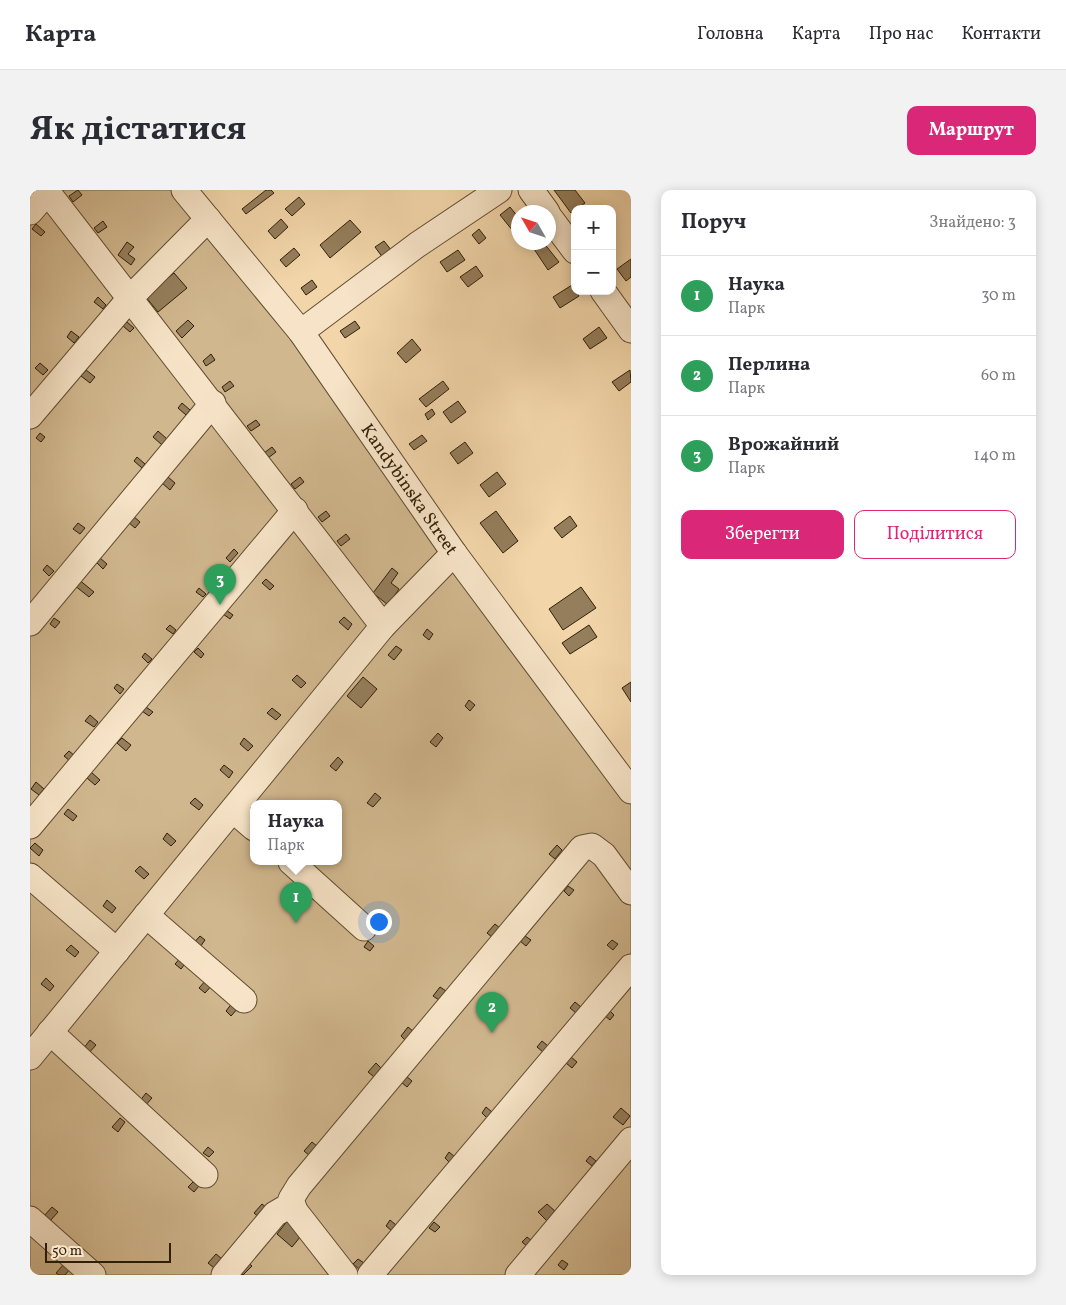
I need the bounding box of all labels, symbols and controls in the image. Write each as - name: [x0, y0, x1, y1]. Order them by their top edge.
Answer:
- text: Карта: [25, 18, 96, 52]
- text: Головна: [697, 22, 764, 47]
- text: Карта: [792, 22, 841, 47]
- text: Про нас: [869, 22, 934, 47]
- text: Контакти: [962, 22, 1041, 47]
- text: Як дістатися: [30, 106, 246, 154]
- button: Маршрут: [907, 106, 1036, 155]
- north arrow: [511, 205, 556, 250]
- map controls: [571, 205, 616, 295]
- button: +: [571, 205, 616, 250]
- text: Поруч: [681, 208, 746, 237]
- text: Знайдено: 3: [929, 212, 1016, 234]
- button: −: [571, 250, 616, 295]
- text: Наука: [728, 272, 785, 298]
- text: 1: [694, 285, 700, 307]
- text: 30 m: [981, 285, 1016, 307]
- text: Парк: [728, 298, 765, 320]
- text: Перлина: [728, 352, 810, 378]
- text: 2: [693, 365, 701, 387]
- text: 60 m: [981, 365, 1016, 387]
- text: Парк: [728, 378, 765, 400]
- street label: Kandybinska Street: [354, 419, 463, 561]
- text: Врожайний: [728, 432, 839, 458]
- text: 3: [693, 445, 701, 467]
- text: 140 m: [974, 445, 1016, 467]
- text: Парк: [728, 458, 765, 480]
- button: Зберегти: [681, 510, 844, 559]
- button: Поділитися: [854, 510, 1016, 559]
- pin: 3: [204, 564, 236, 605]
- popup: [250, 800, 342, 865]
- text: Наука: [268, 809, 324, 835]
- text: Парк: [268, 835, 305, 857]
- pin: 1: [280, 882, 312, 923]
- your location: [366, 909, 392, 935]
- pin: 2: [476, 992, 508, 1033]
- scale bar: [45, 1240, 171, 1263]
- text: 50 m: [52, 1242, 82, 1261]

